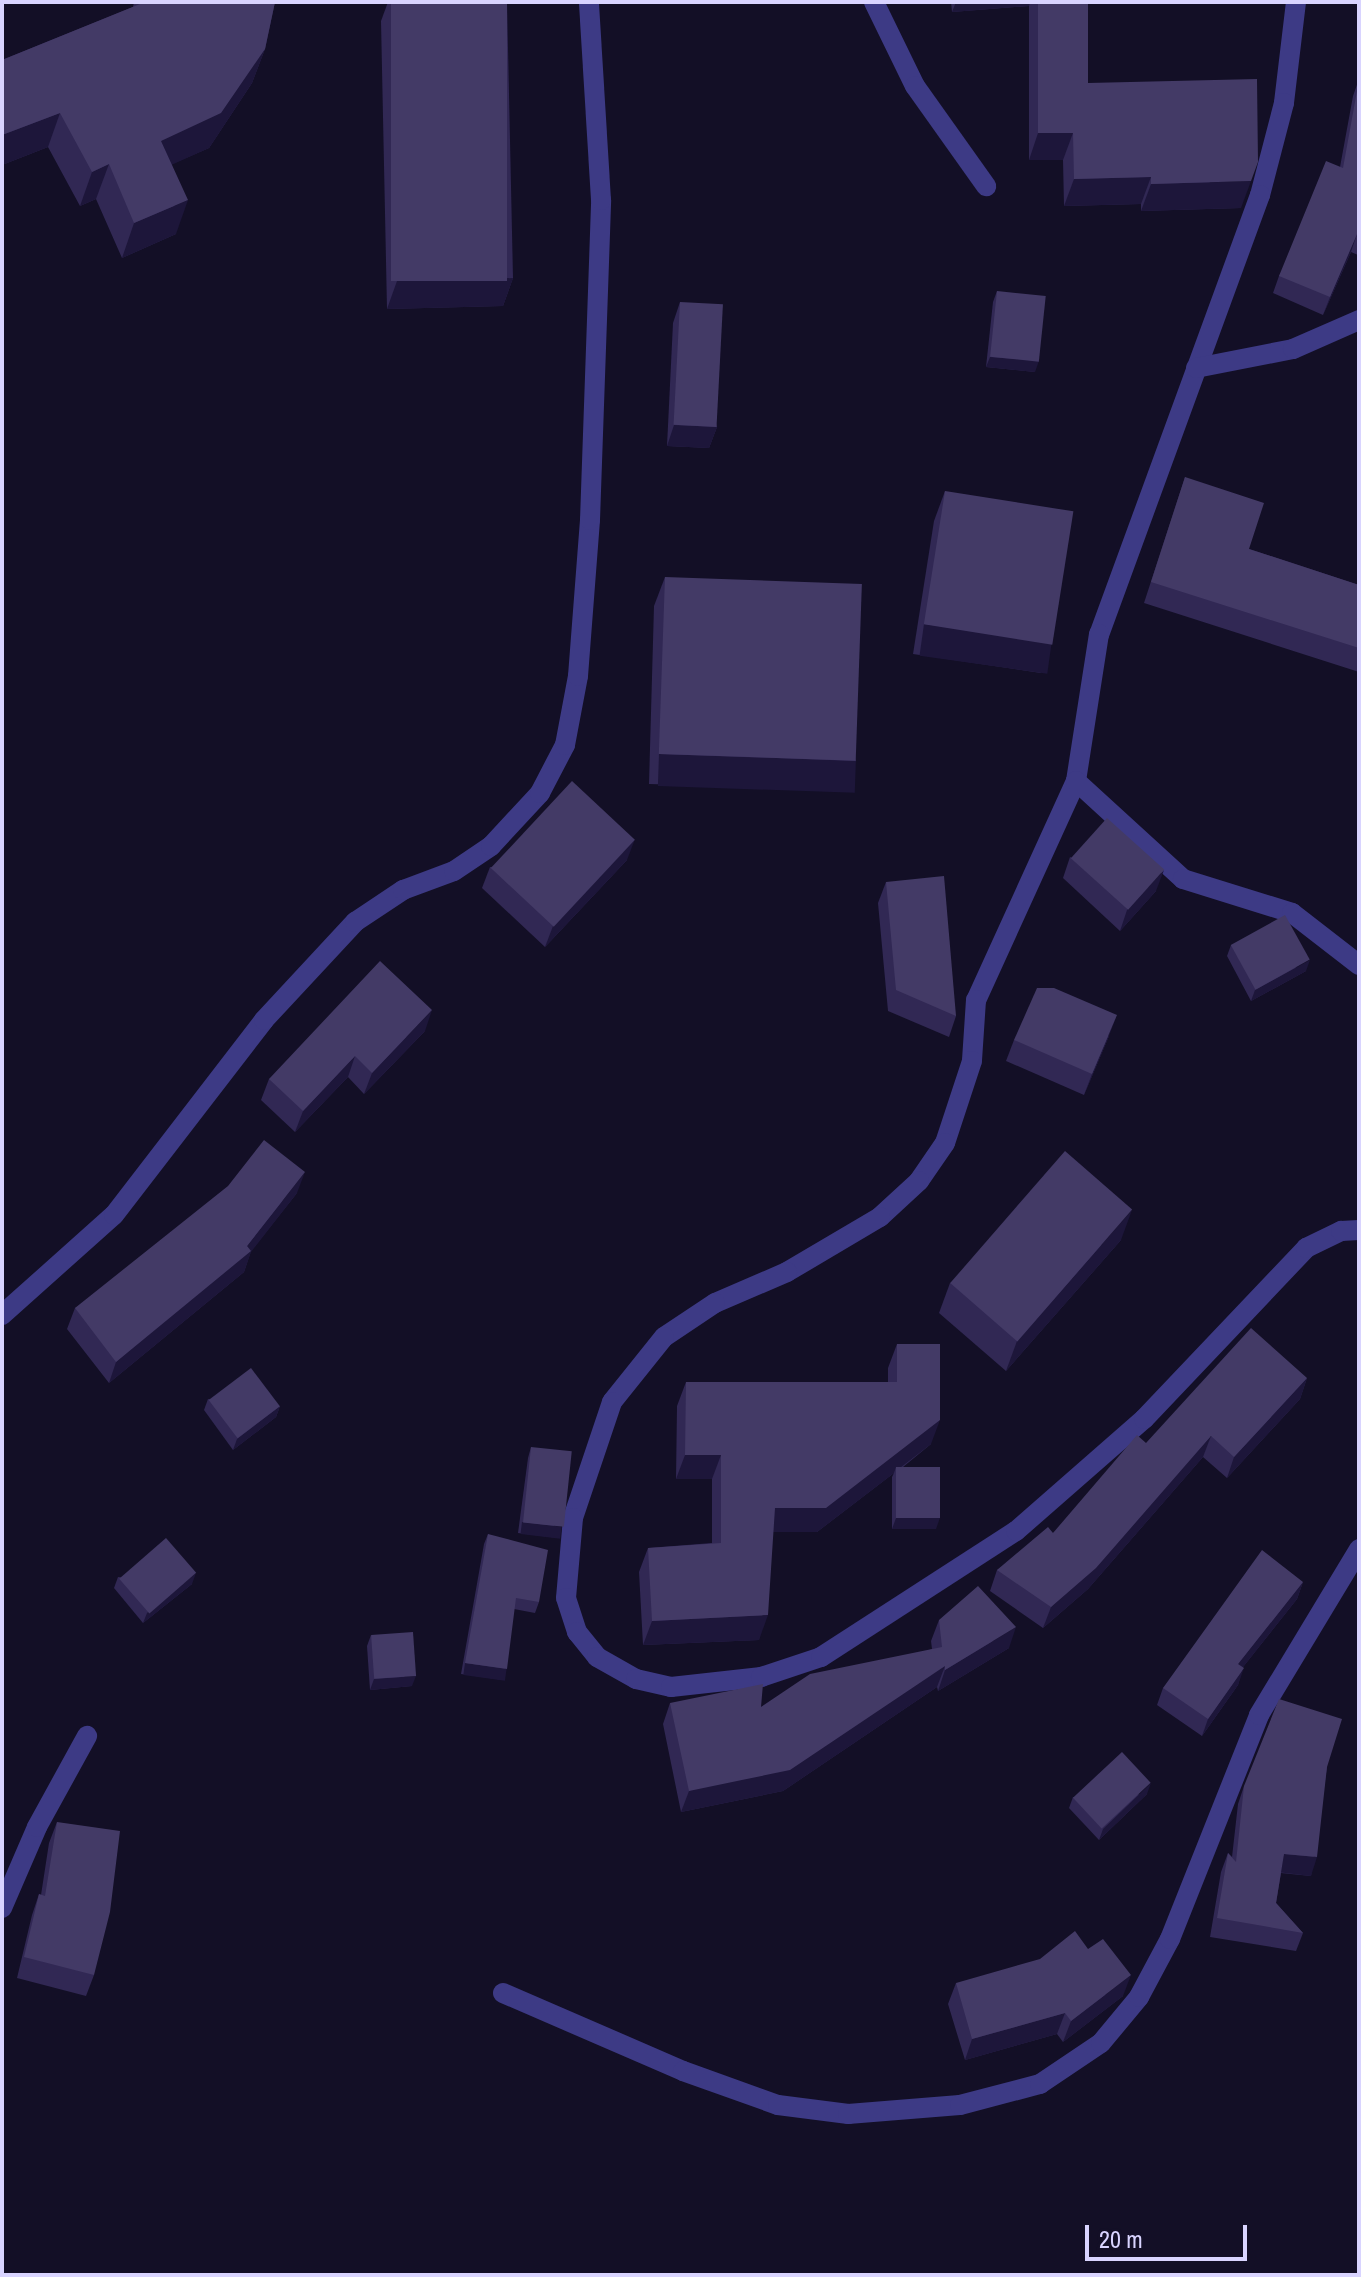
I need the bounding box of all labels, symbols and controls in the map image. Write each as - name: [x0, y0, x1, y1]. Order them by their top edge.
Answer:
- scale bar: [1089, 2209, 1251, 2259]
- text: 20 m: [1099, 2223, 1143, 2255]

